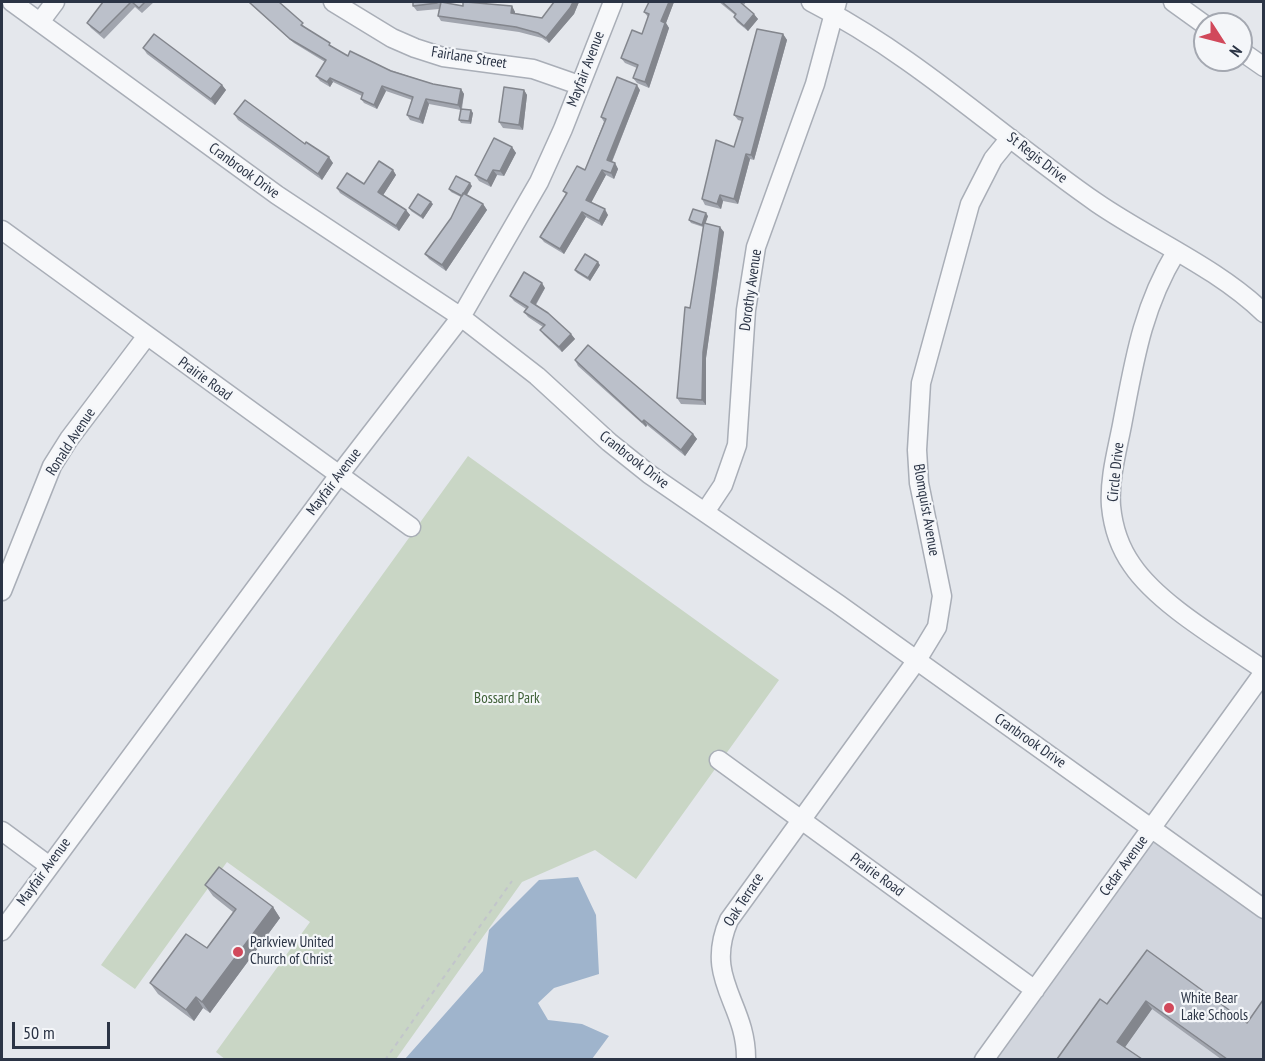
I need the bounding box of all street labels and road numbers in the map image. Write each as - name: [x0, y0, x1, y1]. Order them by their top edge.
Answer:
- street label: Mayfair Avenue: [563, 29, 609, 109]
- street label: Fairlane Street: [430, 43, 508, 73]
- street label: St Regis Drive: [1003, 129, 1071, 187]
- street label: Cranbrook Drive: [205, 139, 283, 203]
- street label: Dorothy Avenue: [736, 248, 766, 332]
- street label: Prairie Road: [175, 353, 235, 405]
- street label: Ronald Avenue: [43, 405, 99, 479]
- street label: Cranbrook Drive: [596, 427, 672, 493]
- street label: Circle Drive: [1104, 441, 1128, 503]
- street label: Mayfair Avenue: [303, 445, 365, 519]
- street label: Blomquist Avenue: [909, 462, 943, 558]
- street label: Cranbrook Drive: [991, 710, 1069, 772]
- street label: Cedar Avenue: [1096, 832, 1152, 900]
- street label: Mayfair Avenue: [13, 835, 75, 909]
- street label: Prairie Road: [847, 849, 907, 901]
- street label: Oak Terrace: [720, 870, 768, 930]

